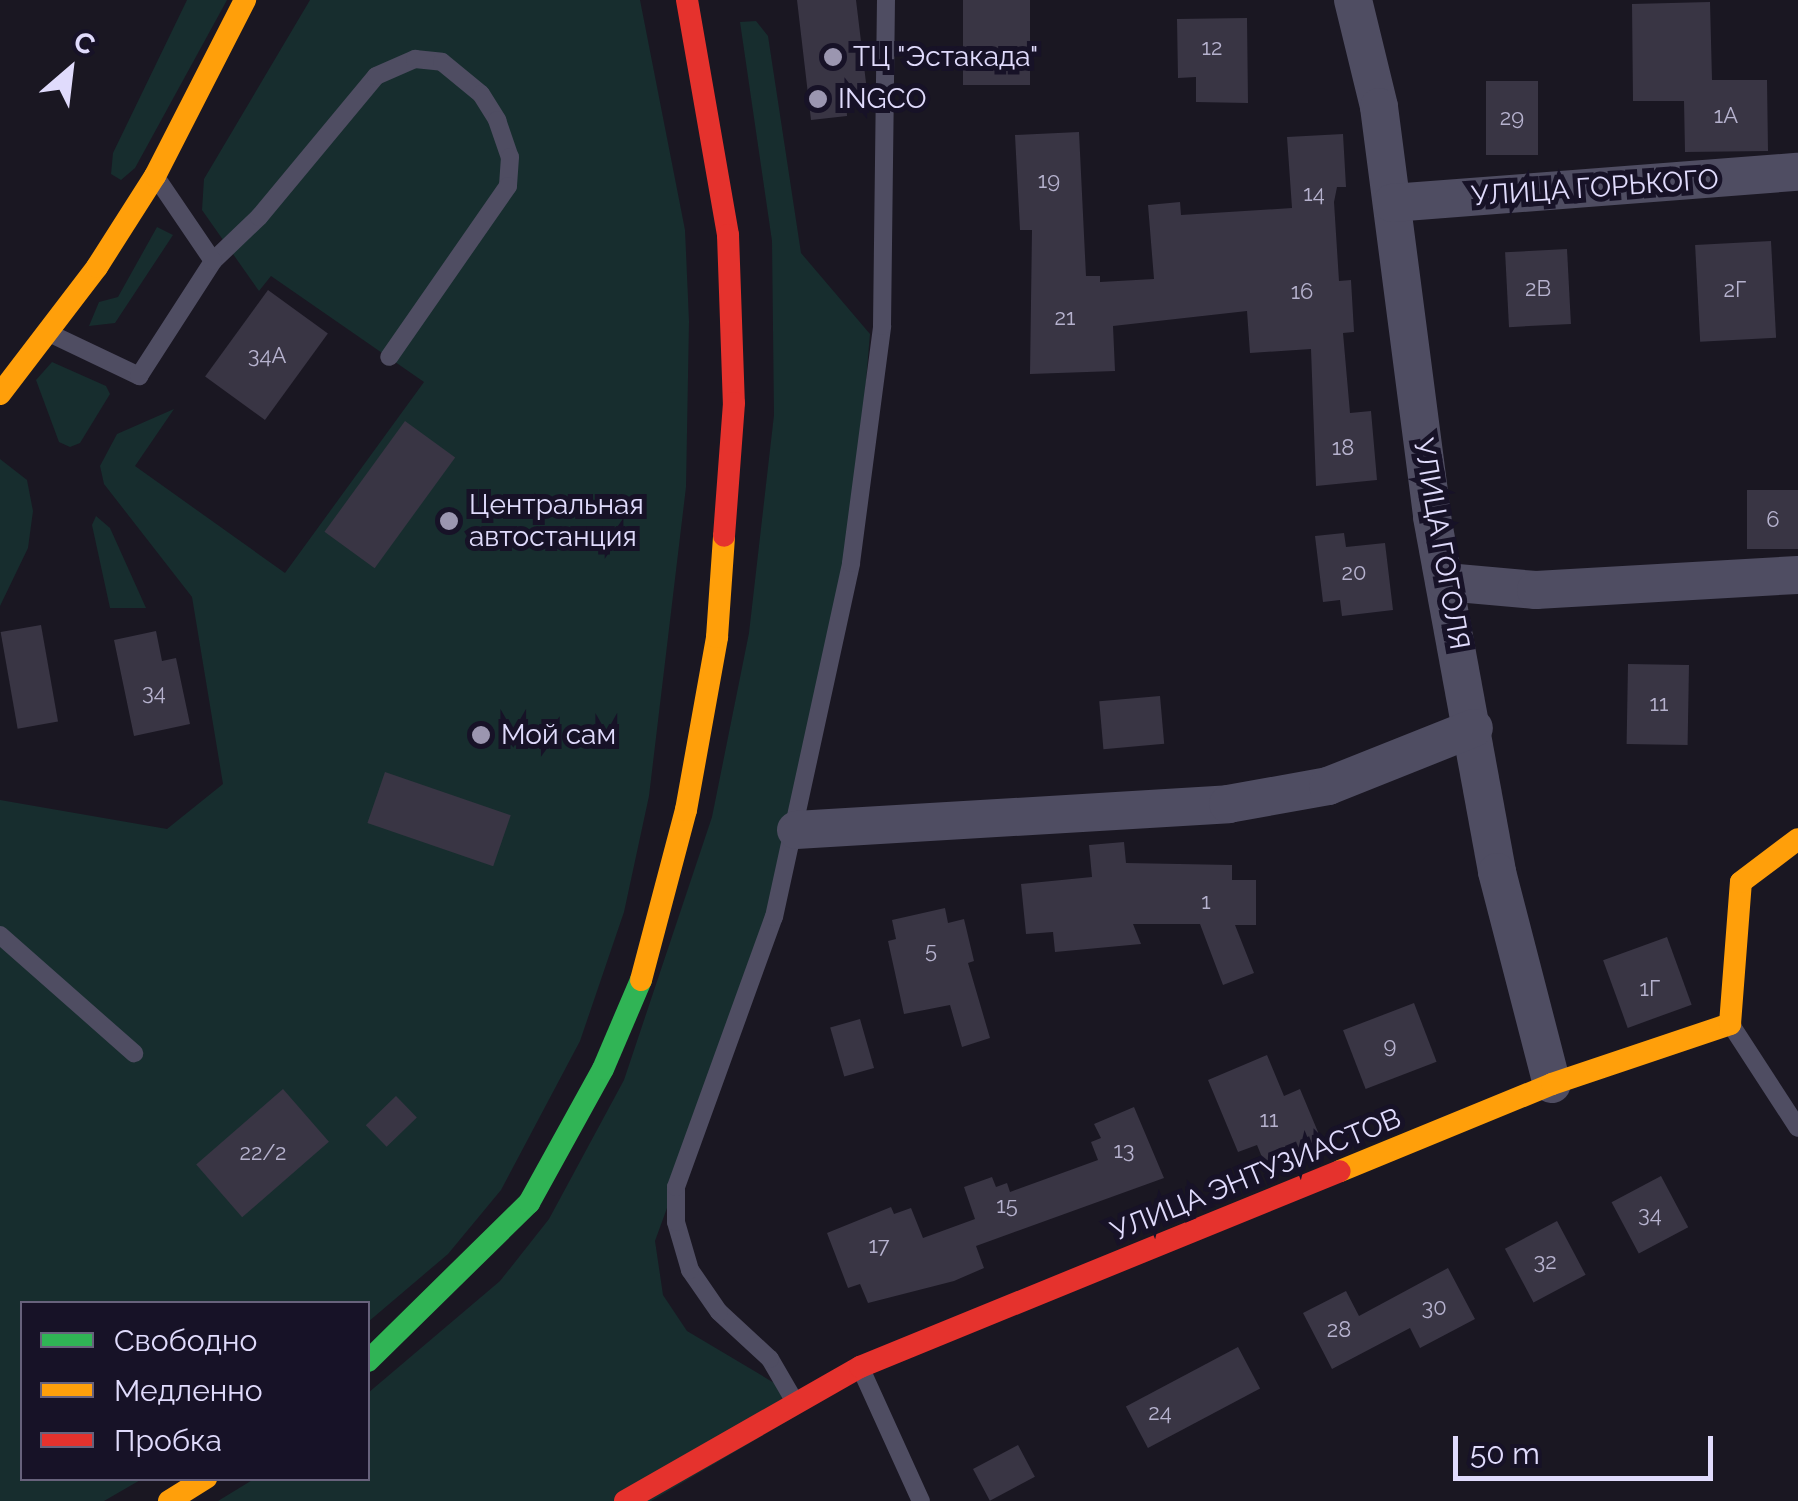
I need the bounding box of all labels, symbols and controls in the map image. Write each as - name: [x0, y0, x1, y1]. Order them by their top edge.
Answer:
- north arrow: [20, 20, 120, 120]
- text: С: [68, 24, 101, 62]
- house number: 12: [1202, 35, 1222, 61]
- place label: ТЦ "Эстакада": [853, 40, 1039, 74]
- marker: ТЦ "Эстакада": [822, 46, 844, 68]
- place label: INGCO: [838, 82, 927, 116]
- marker: INGCO: [807, 88, 829, 110]
- house number: 1А: [1714, 103, 1738, 129]
- house number: 29: [1500, 105, 1524, 131]
- street label: УЛИЦА ГОРЬКОГО: [1470, 163, 1720, 213]
- house number: 19: [1038, 168, 1060, 194]
- house number: 14: [1303, 181, 1325, 207]
- house number: 2В: [1525, 276, 1551, 302]
- house number: 2Г: [1724, 277, 1746, 303]
- house number: 16: [1291, 279, 1313, 305]
- house number: 21: [1055, 305, 1075, 331]
- house number: 34А: [248, 343, 286, 369]
- house number: 18: [1332, 435, 1354, 461]
- street label: УЛИЦА ГОГОЛЯ: [1406, 435, 1476, 653]
- place label: Центральная автостанция: [469, 488, 644, 554]
- house number: 6: [1766, 507, 1780, 533]
- marker: Центральная автостанция: [438, 510, 460, 532]
- house number: 20: [1342, 560, 1366, 586]
- house number: 34: [142, 680, 166, 706]
- house number: 11: [1650, 691, 1668, 717]
- place label: Мой сам: [501, 718, 616, 752]
- marker: Мой сам: [470, 724, 492, 746]
- house number: 1: [1201, 889, 1211, 915]
- house number: 5: [925, 938, 937, 964]
- house number: 1Г: [1640, 976, 1660, 1002]
- house number: 9: [1384, 1033, 1396, 1059]
- street label: УЛИЦА ЭНТУЗИАСТОВ: [1106, 1101, 1406, 1249]
- house number: 11: [1260, 1107, 1278, 1133]
- house number: 13: [1113, 1138, 1135, 1164]
- house number: 22/2: [239, 1140, 287, 1166]
- house number: 15: [996, 1193, 1018, 1219]
- house number: 34: [1638, 1202, 1662, 1228]
- house number: 17: [868, 1233, 890, 1259]
- house number: 32: [1533, 1249, 1557, 1275]
- house number: 30: [1421, 1295, 1447, 1321]
- legend: [20, 1301, 370, 1481]
- house number: 28: [1327, 1317, 1351, 1343]
- text: Свободно: [114, 1323, 257, 1358]
- text: Медленно: [114, 1373, 263, 1408]
- house number: 24: [1148, 1400, 1172, 1426]
- scale bar: [1458, 1416, 1718, 1478]
- text: Пробка: [114, 1423, 222, 1458]
- text: 50 m: [1470, 1436, 1540, 1471]

